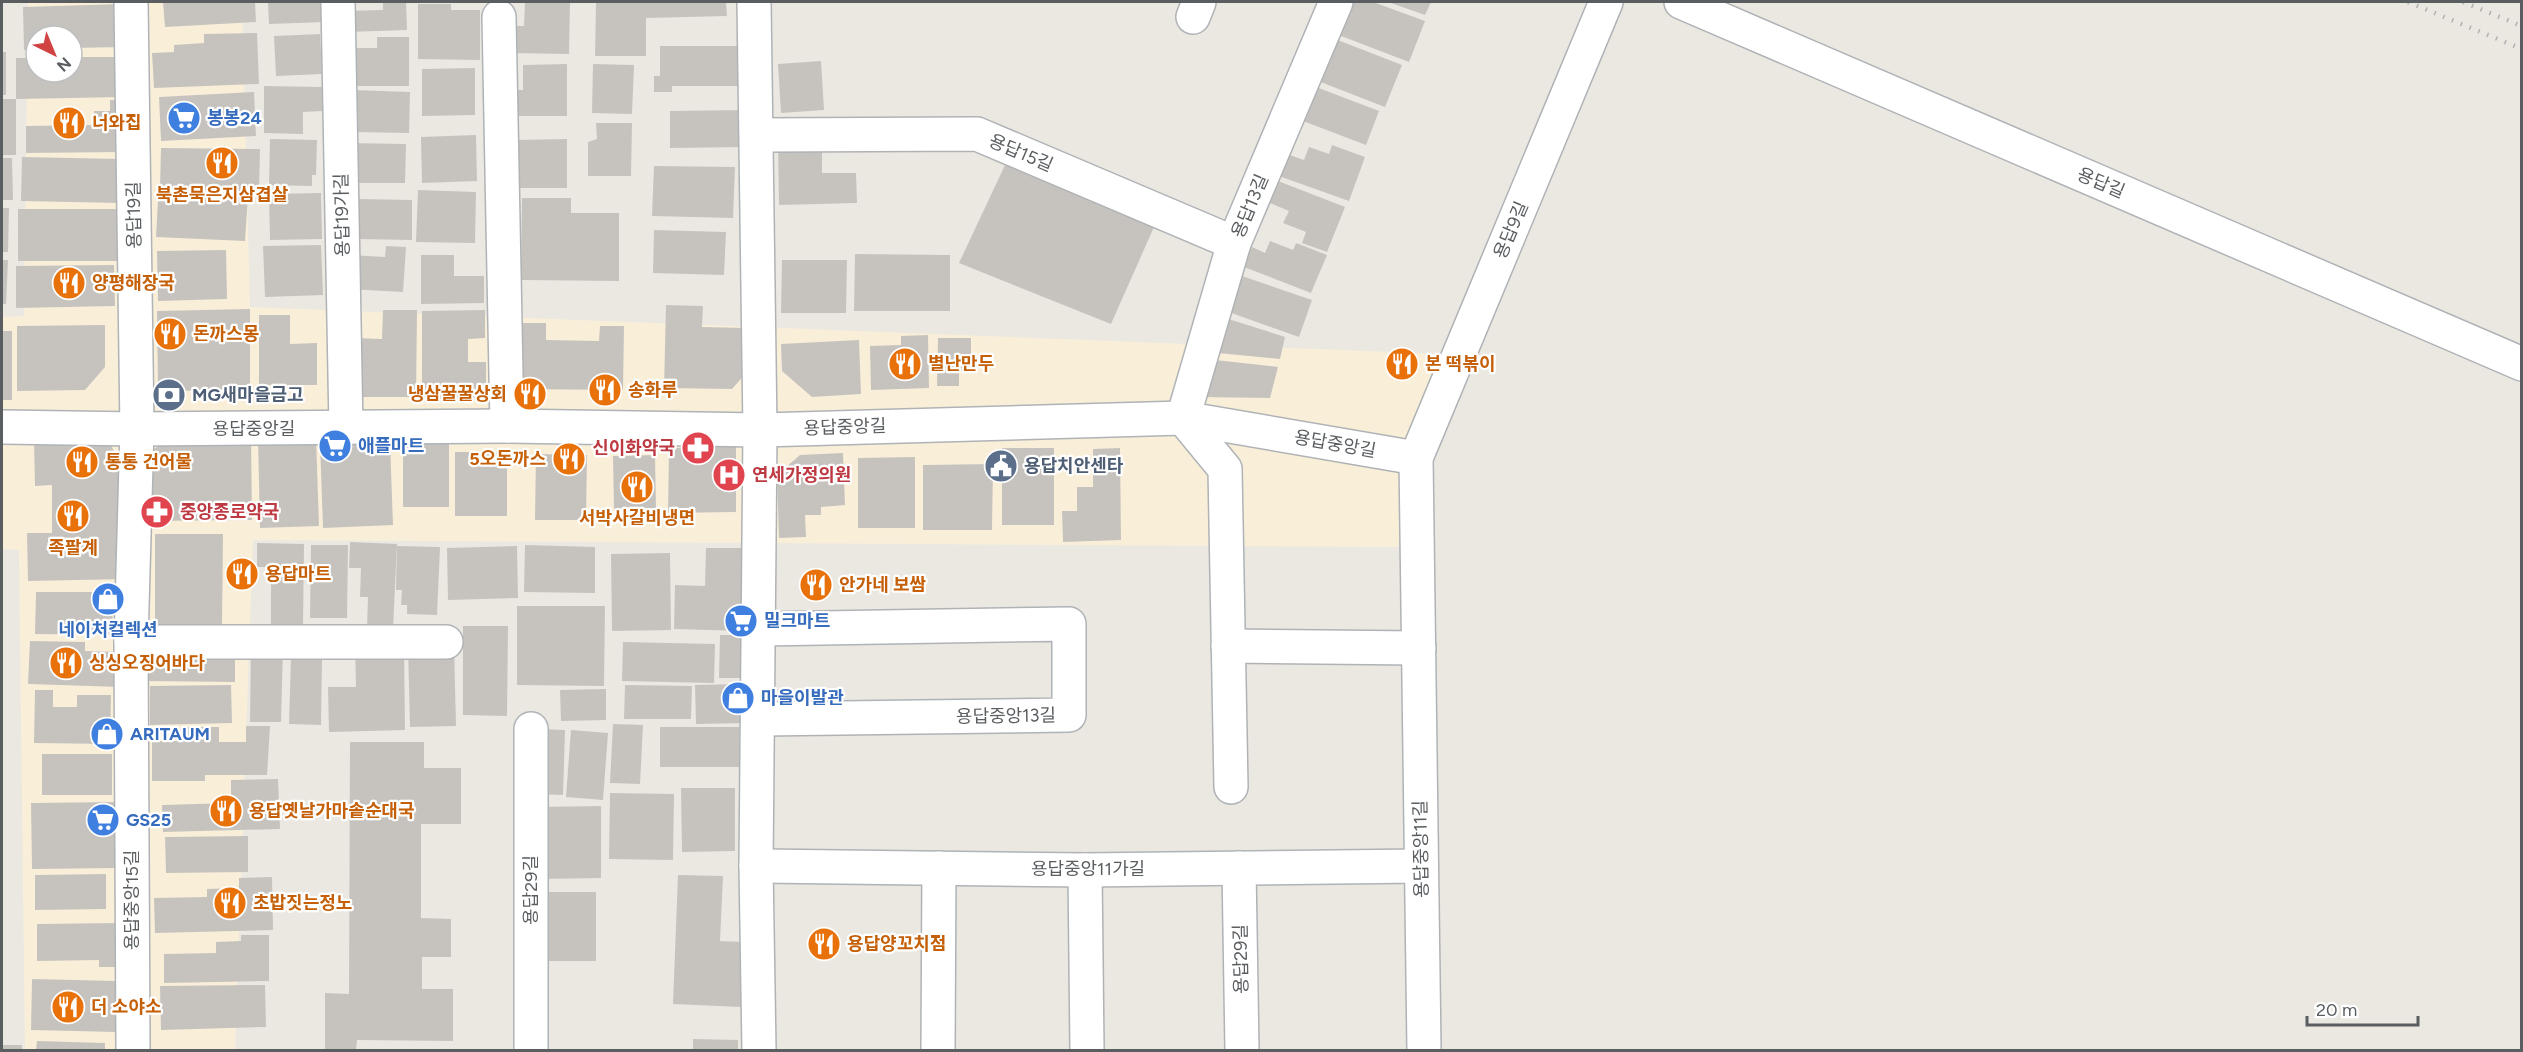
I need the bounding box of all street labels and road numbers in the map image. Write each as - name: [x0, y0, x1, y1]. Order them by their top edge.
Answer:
- street label: 용답15길: [986, 130, 1056, 176]
- street label: 용답길: [2074, 163, 2128, 203]
- street label: 용답13길: [1227, 171, 1273, 241]
- street label: 용답19가길: [330, 173, 354, 257]
- street label: 용답19길: [122, 181, 146, 249]
- street label: 용답9길: [1489, 198, 1533, 262]
- street label: 용답중앙길: [803, 415, 887, 439]
- street label: 용답중앙길: [213, 418, 295, 440]
- street label: 용답중앙길: [1292, 426, 1378, 462]
- street label: 용답중앙13길: [956, 704, 1056, 728]
- street label: 용답중앙11길: [1409, 800, 1433, 898]
- street label: 용답중앙15길: [121, 850, 143, 950]
- street label: 용답29길: [520, 855, 542, 925]
- street label: 용답중앙11가길: [1031, 858, 1145, 880]
- street label: 용답29길: [1229, 924, 1253, 994]

